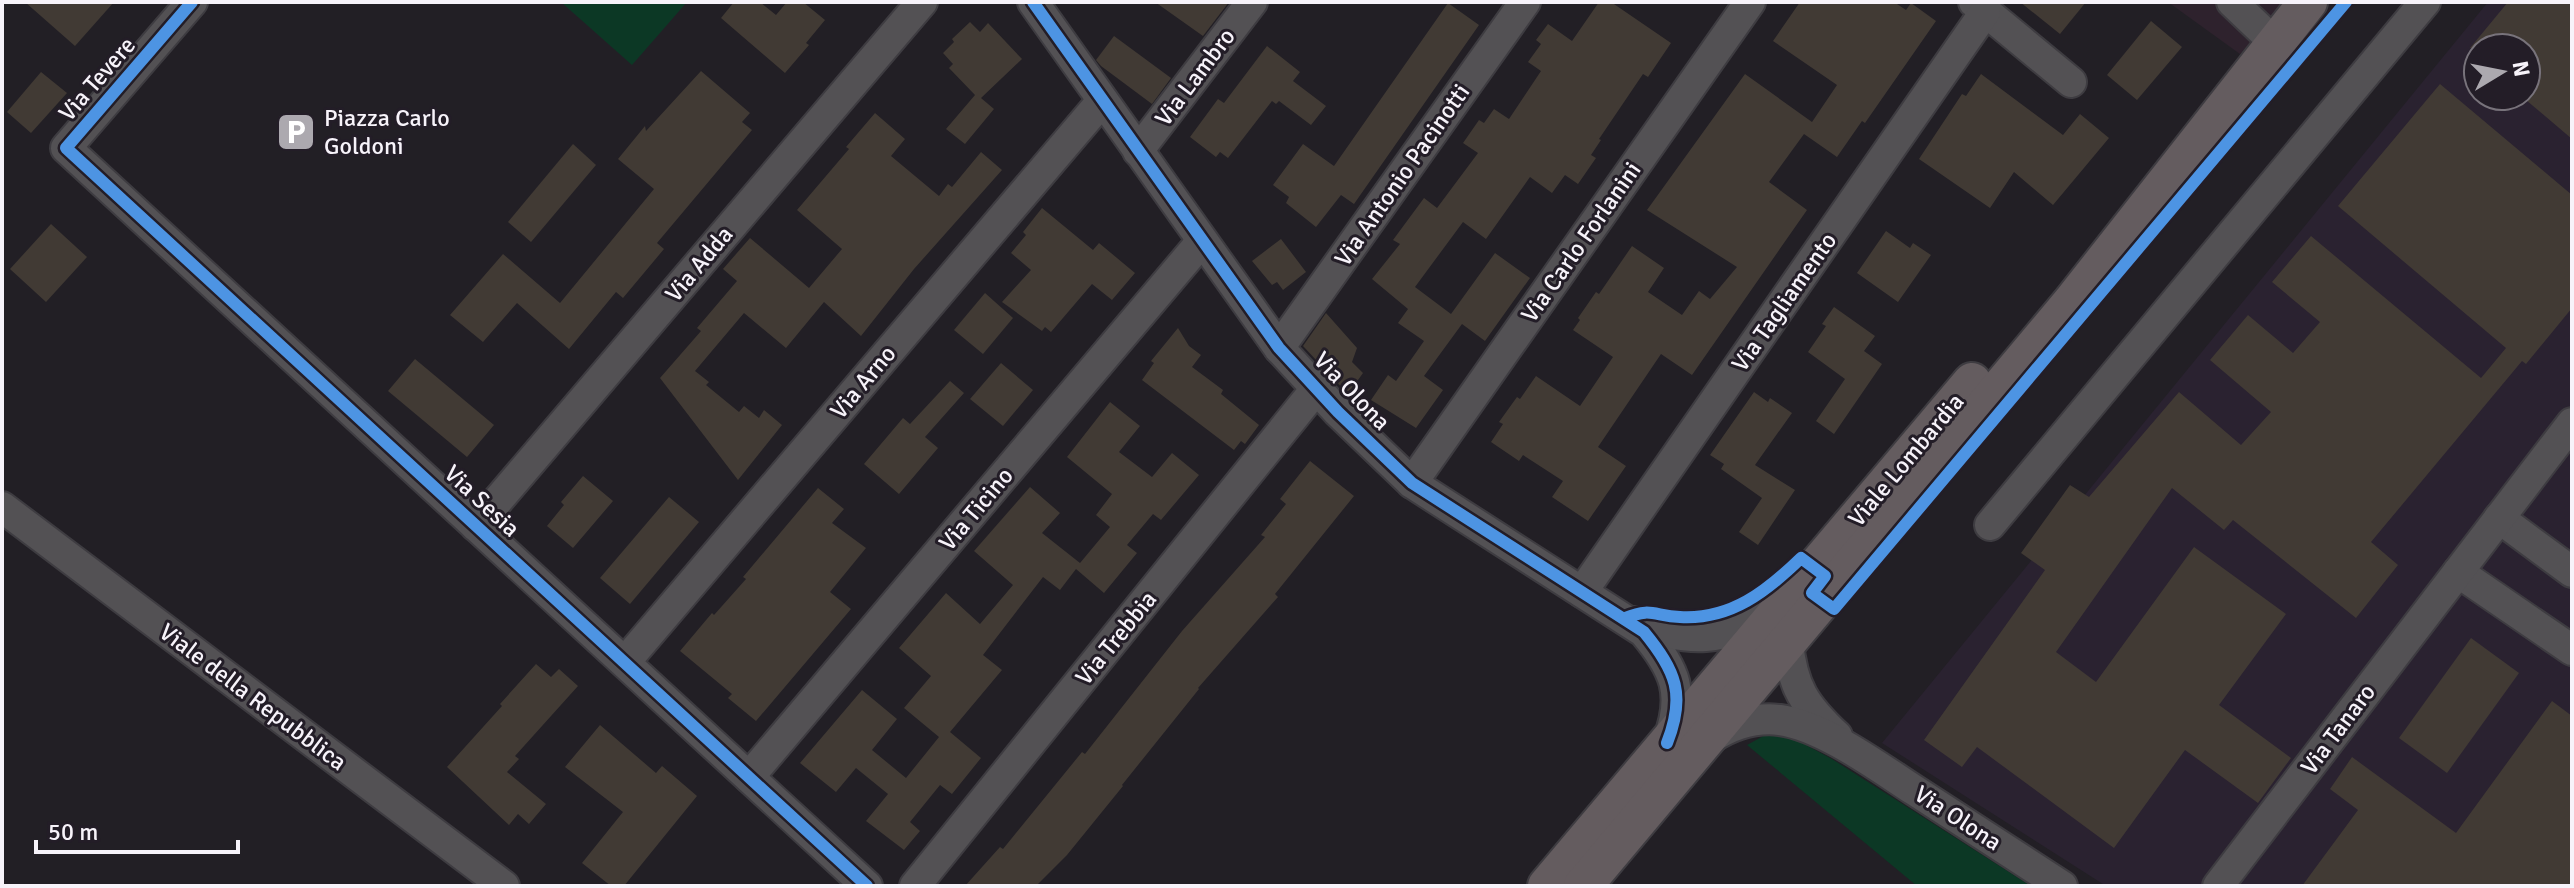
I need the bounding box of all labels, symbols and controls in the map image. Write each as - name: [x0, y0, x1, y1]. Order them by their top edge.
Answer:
- street label: Via Lambro: [1148, 22, 1242, 132]
- street label: Via Tevere: [52, 31, 142, 127]
- north arrow: [2462, 32, 2542, 112]
- text: N: [2507, 59, 2536, 78]
- street label: Via Antonio Pacinotti: [1328, 78, 1476, 272]
- place label: Piazza Carlo Goldoni: [324, 103, 450, 161]
- parking icon: Piazza Carlo Goldoni: [275, 111, 317, 153]
- street label: Via Carlo Forlanini: [1514, 156, 1648, 328]
- street label: Via Adda: [659, 220, 739, 308]
- street label: Via Tagliamento: [1725, 227, 1843, 377]
- street label: Via Arno: [824, 339, 902, 425]
- street label: Via Olona: [1307, 345, 1397, 437]
- street label: Viale Lombardia: [1842, 387, 1970, 533]
- street label: Via Sesia: [438, 459, 526, 543]
- street label: Via Ticino: [932, 461, 1020, 557]
- street label: Via Trebbia: [1069, 585, 1163, 691]
- street label: Viale della Repubblica: [153, 617, 353, 777]
- street label: Via Tanaro: [2294, 678, 2382, 780]
- street label: Via Olona: [1909, 779, 2007, 857]
- scale bar: [36, 804, 238, 854]
- text: 50 m: [48, 817, 98, 847]

